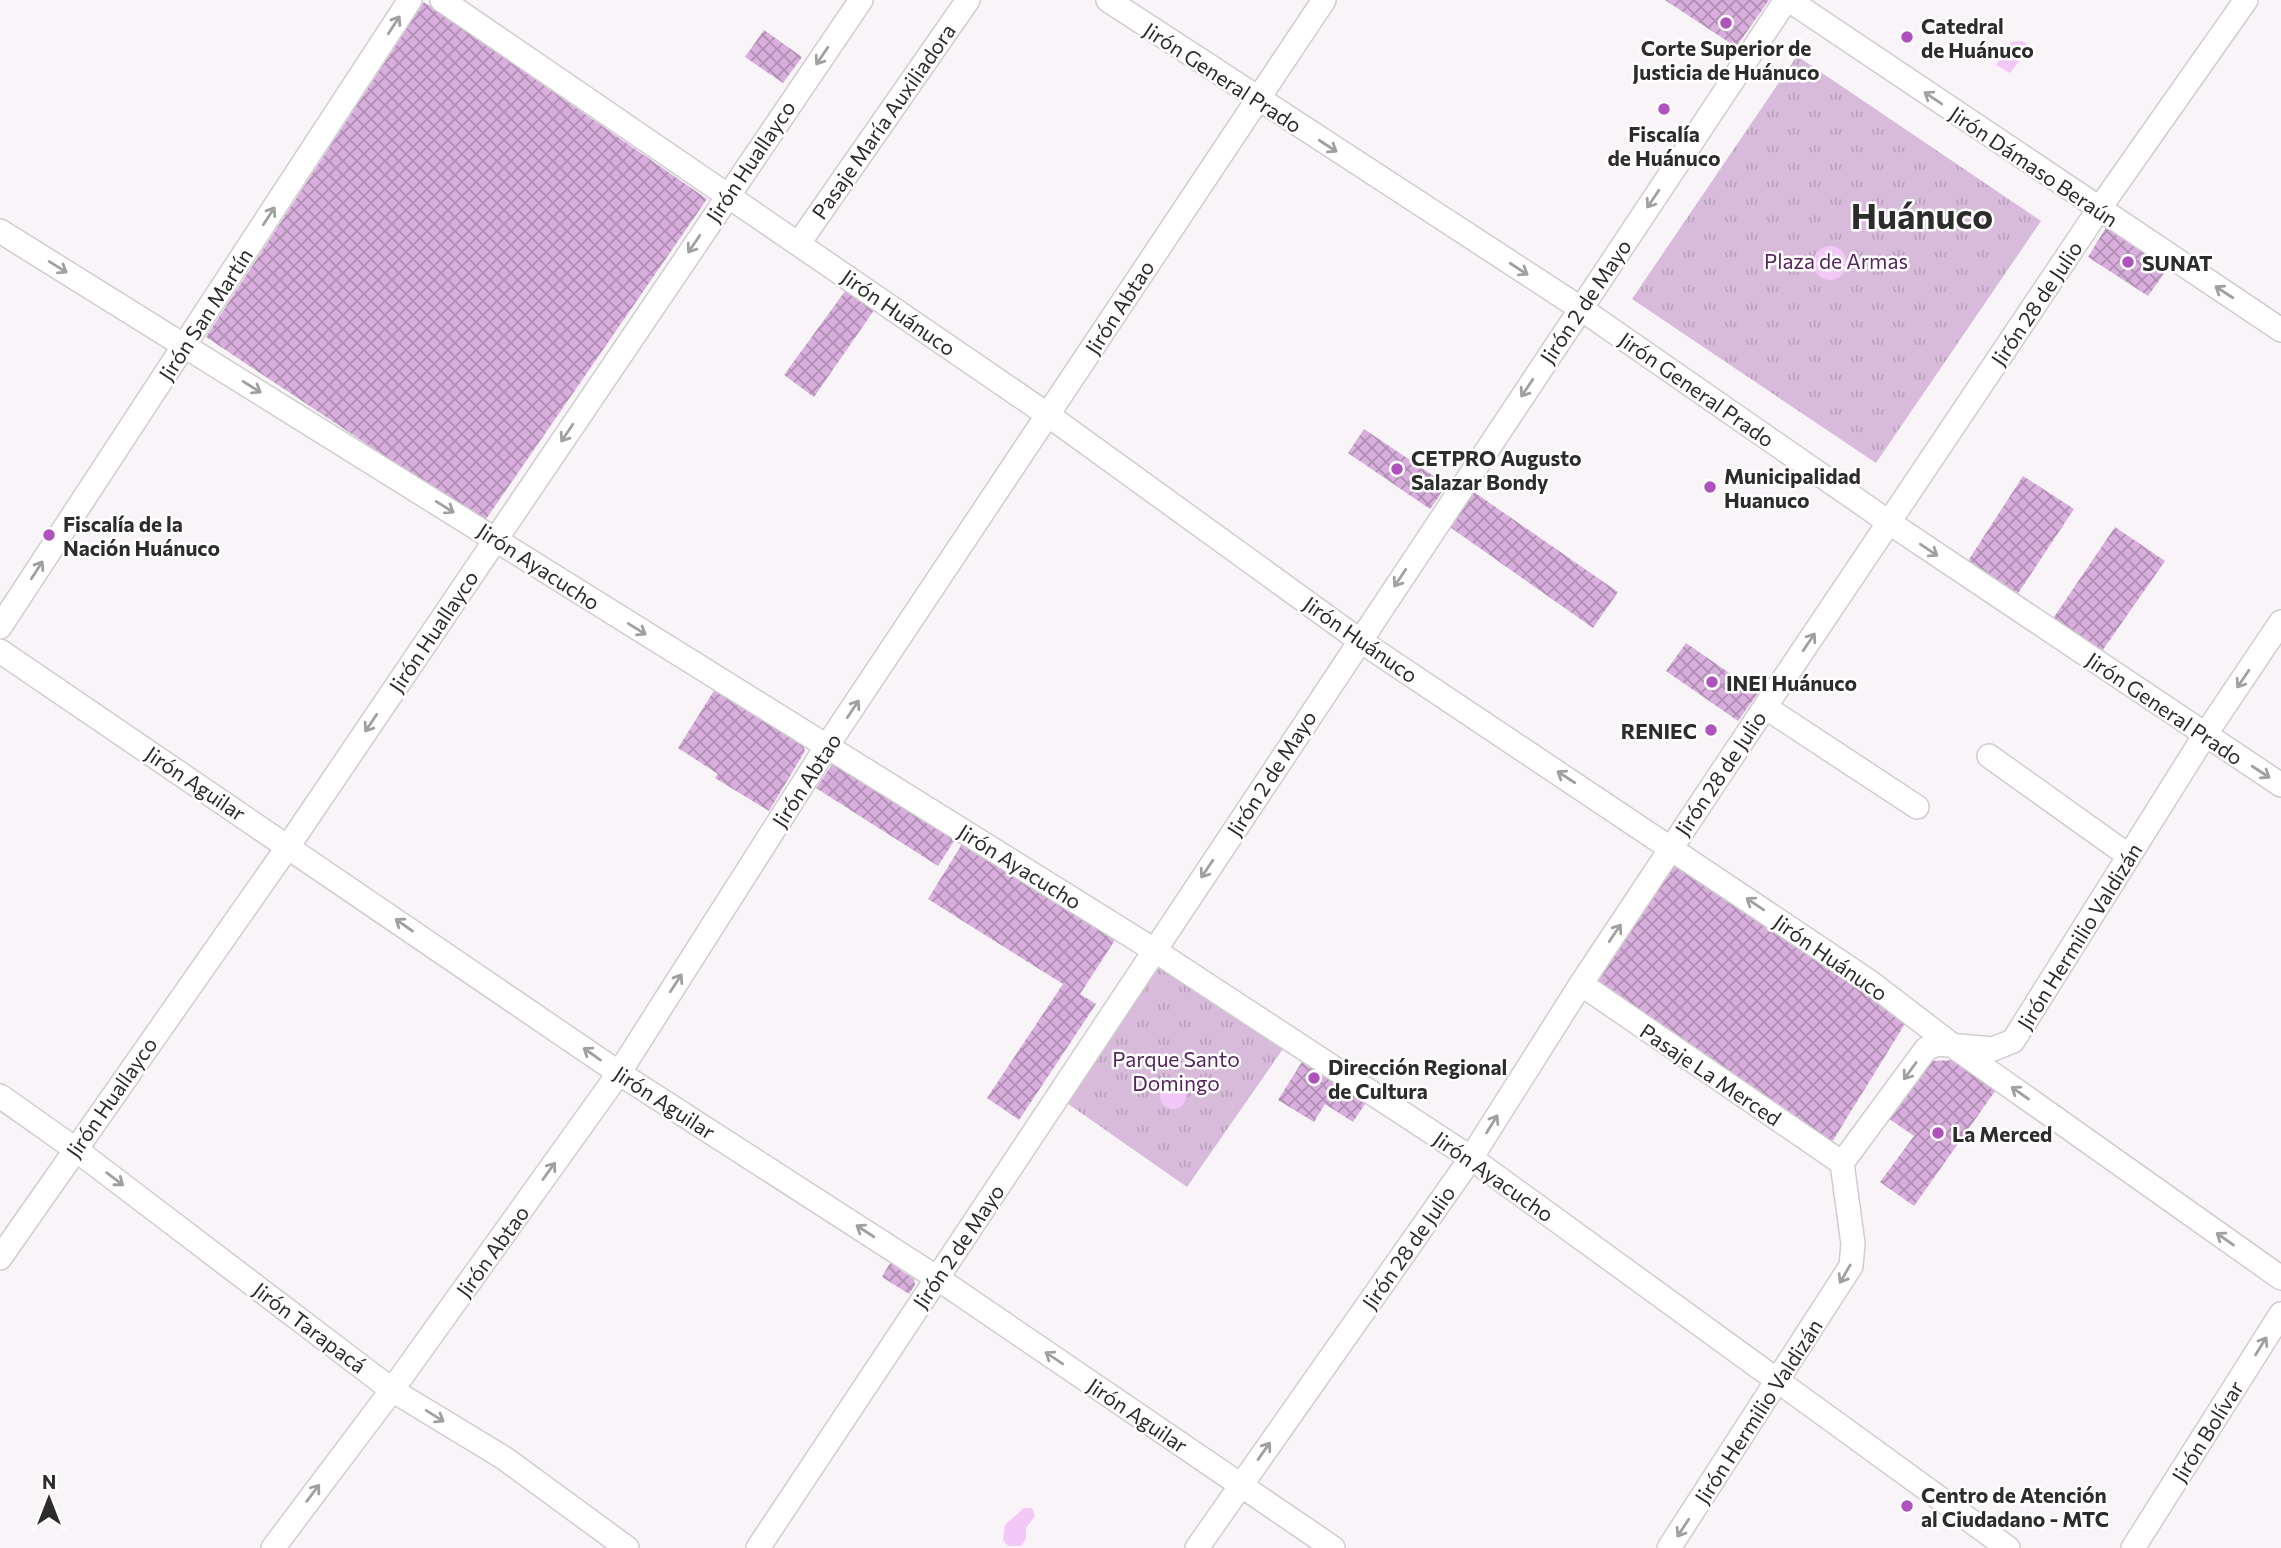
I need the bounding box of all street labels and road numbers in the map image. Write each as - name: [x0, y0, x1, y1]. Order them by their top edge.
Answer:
- street label: Jirón General Prado: [1139, 17, 1307, 137]
- street label: Pasaje María Auxiliadora: [806, 18, 960, 224]
- street label: Jirón Huallayco: [700, 95, 800, 227]
- street label: Jirón Dámaso Beraún: [1945, 100, 2123, 232]
- street label: Jirón 2 de Mayo: [1534, 234, 1636, 368]
- street label: Jirón 28 de Julio: [1985, 236, 2087, 370]
- street label: Jirón San Martín: [153, 243, 257, 385]
- street label: Jirón Abtao: [1079, 255, 1159, 359]
- street label: Jirón Huánuco: [837, 264, 961, 360]
- street label: Jirón General Prado: [1615, 326, 1779, 452]
- street label: Jirón Ayacucho: [473, 517, 605, 615]
- street label: Jirón Huallayco: [383, 565, 483, 697]
- street label: Jirón Huánuco: [1299, 591, 1423, 687]
- street label: Jirón General Prado: [2082, 646, 2248, 770]
- street label: Jirón 2 de Mayo: [1221, 706, 1321, 840]
- street label: Jirón 28 de Julio: [1669, 706, 1771, 840]
- street label: Jirón Abtao: [766, 728, 846, 832]
- street label: Jirón Aguilar: [141, 740, 251, 826]
- street label: Jirón Ayacucho: [954, 818, 1086, 914]
- street label: Jirón Hermilio Valdizán: [2011, 838, 2147, 1034]
- street label: Jirón Huánuco: [1769, 909, 1893, 1005]
- street label: Pasaje La Merced: [1636, 1018, 1786, 1130]
- street label: Jirón Huallayco: [60, 1032, 162, 1162]
- street label: Jirón Aguilar: [610, 1060, 720, 1144]
- street label: Jirón Ayacucho: [1429, 1125, 1559, 1227]
- street label: Jirón 2 de Mayo: [907, 1179, 1009, 1313]
- street label: Jirón 28 de Julio: [1356, 1181, 1460, 1313]
- street label: Jirón Abtao: [450, 1200, 534, 1302]
- street label: Jirón Tarapacá: [249, 1277, 371, 1377]
- street label: Jirón Hermilio Valdizán: [1689, 1314, 1827, 1508]
- street label: Jirón Aguilar: [1083, 1372, 1193, 1458]
- street label: Jirón Bolívar: [2166, 1376, 2248, 1486]

